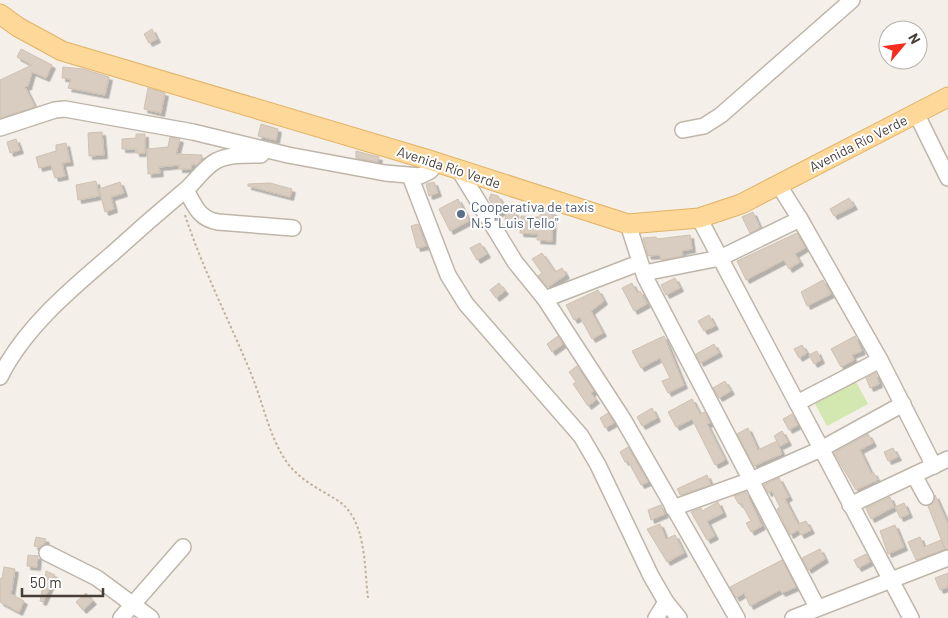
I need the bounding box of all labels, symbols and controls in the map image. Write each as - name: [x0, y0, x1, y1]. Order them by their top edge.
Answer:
- north arrow: [878, 20, 928, 70]
- text: N: [905, 30, 924, 47]
- street label: Avenida Río Verde: [806, 111, 910, 175]
- street label: Avenida Río Verde: [395, 142, 503, 192]
- place label: Cooperativa de taxis N.5 "Luis Tello": [471, 198, 595, 231]
- marker: Cooperativa de taxis N.5 "Luis Tello": [455, 208, 467, 220]
- scale bar: [22, 566, 104, 598]
- text: 50 m: [30, 573, 62, 591]

